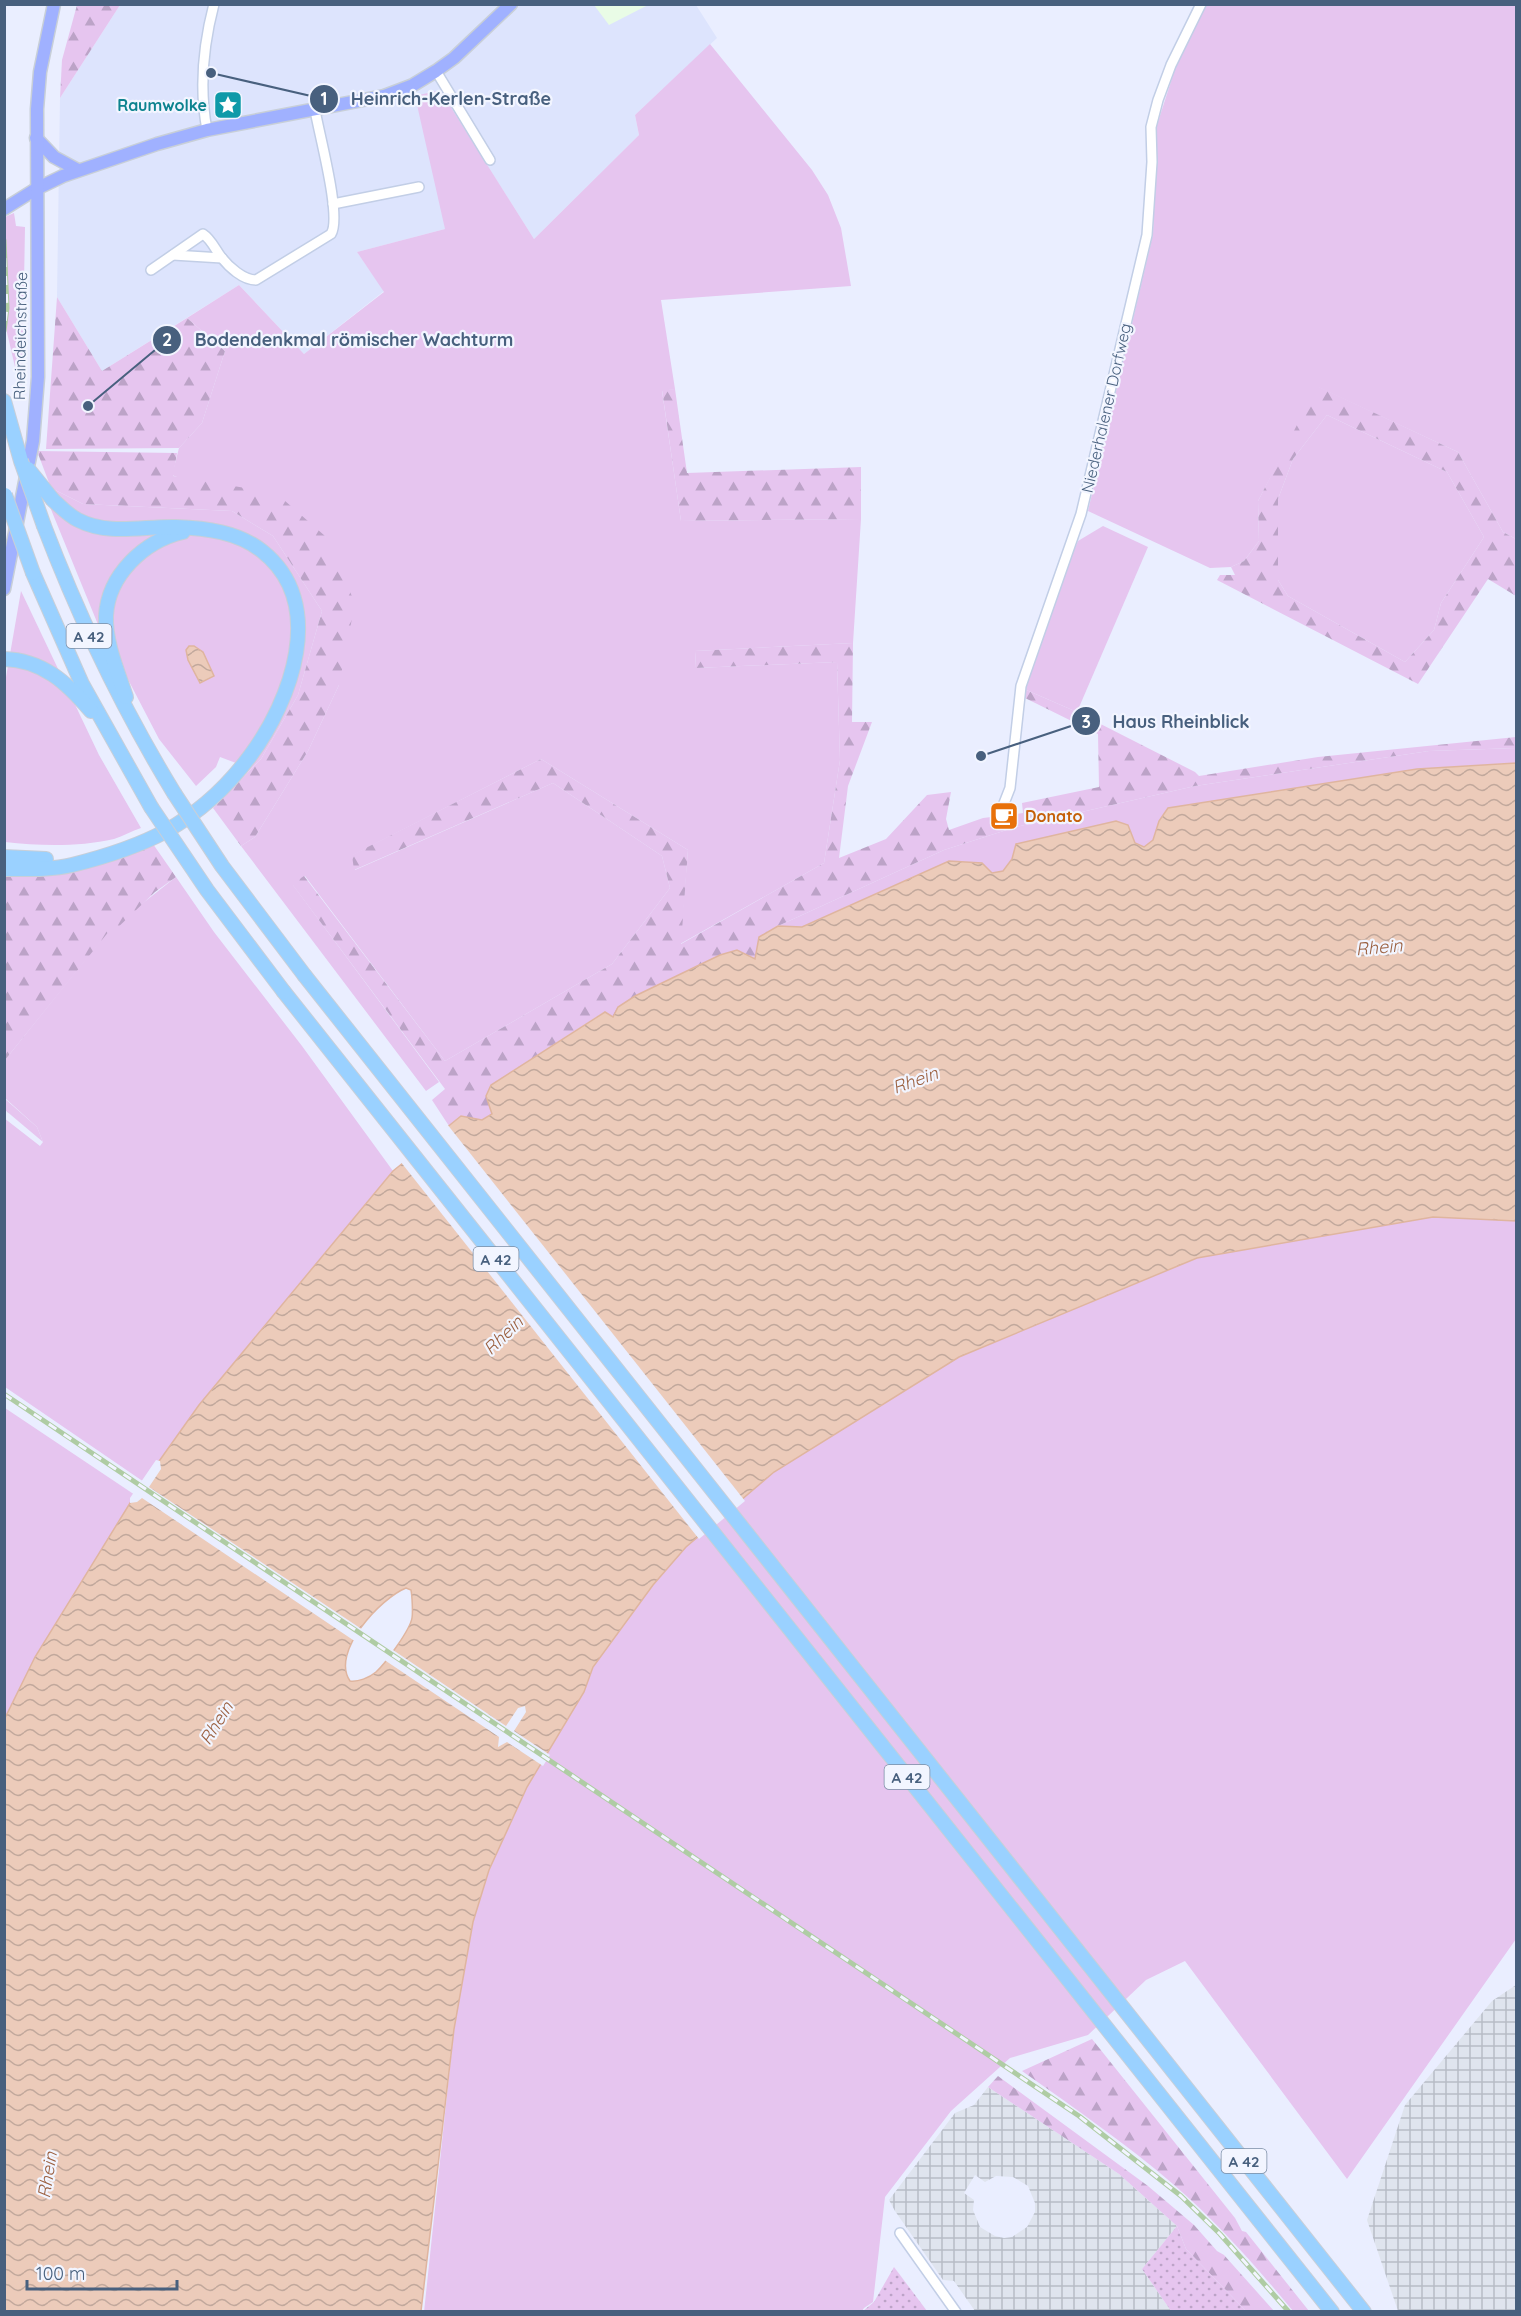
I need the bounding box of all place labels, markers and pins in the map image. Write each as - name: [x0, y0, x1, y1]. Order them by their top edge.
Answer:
- callout: Heinrich-Kerlen-Straße: [309, 81, 563, 117]
- place icon: Raumwolke: [212, 89, 244, 121]
- place label: Raumwolke: [117, 95, 207, 115]
- callout: Bodendenkmal römischer Wachturm: [152, 322, 525, 358]
- callout: Haus Rheinblick: [1071, 703, 1262, 739]
- cafe icon: Donato: [988, 800, 1020, 832]
- place label: Donato: [1025, 806, 1083, 826]

